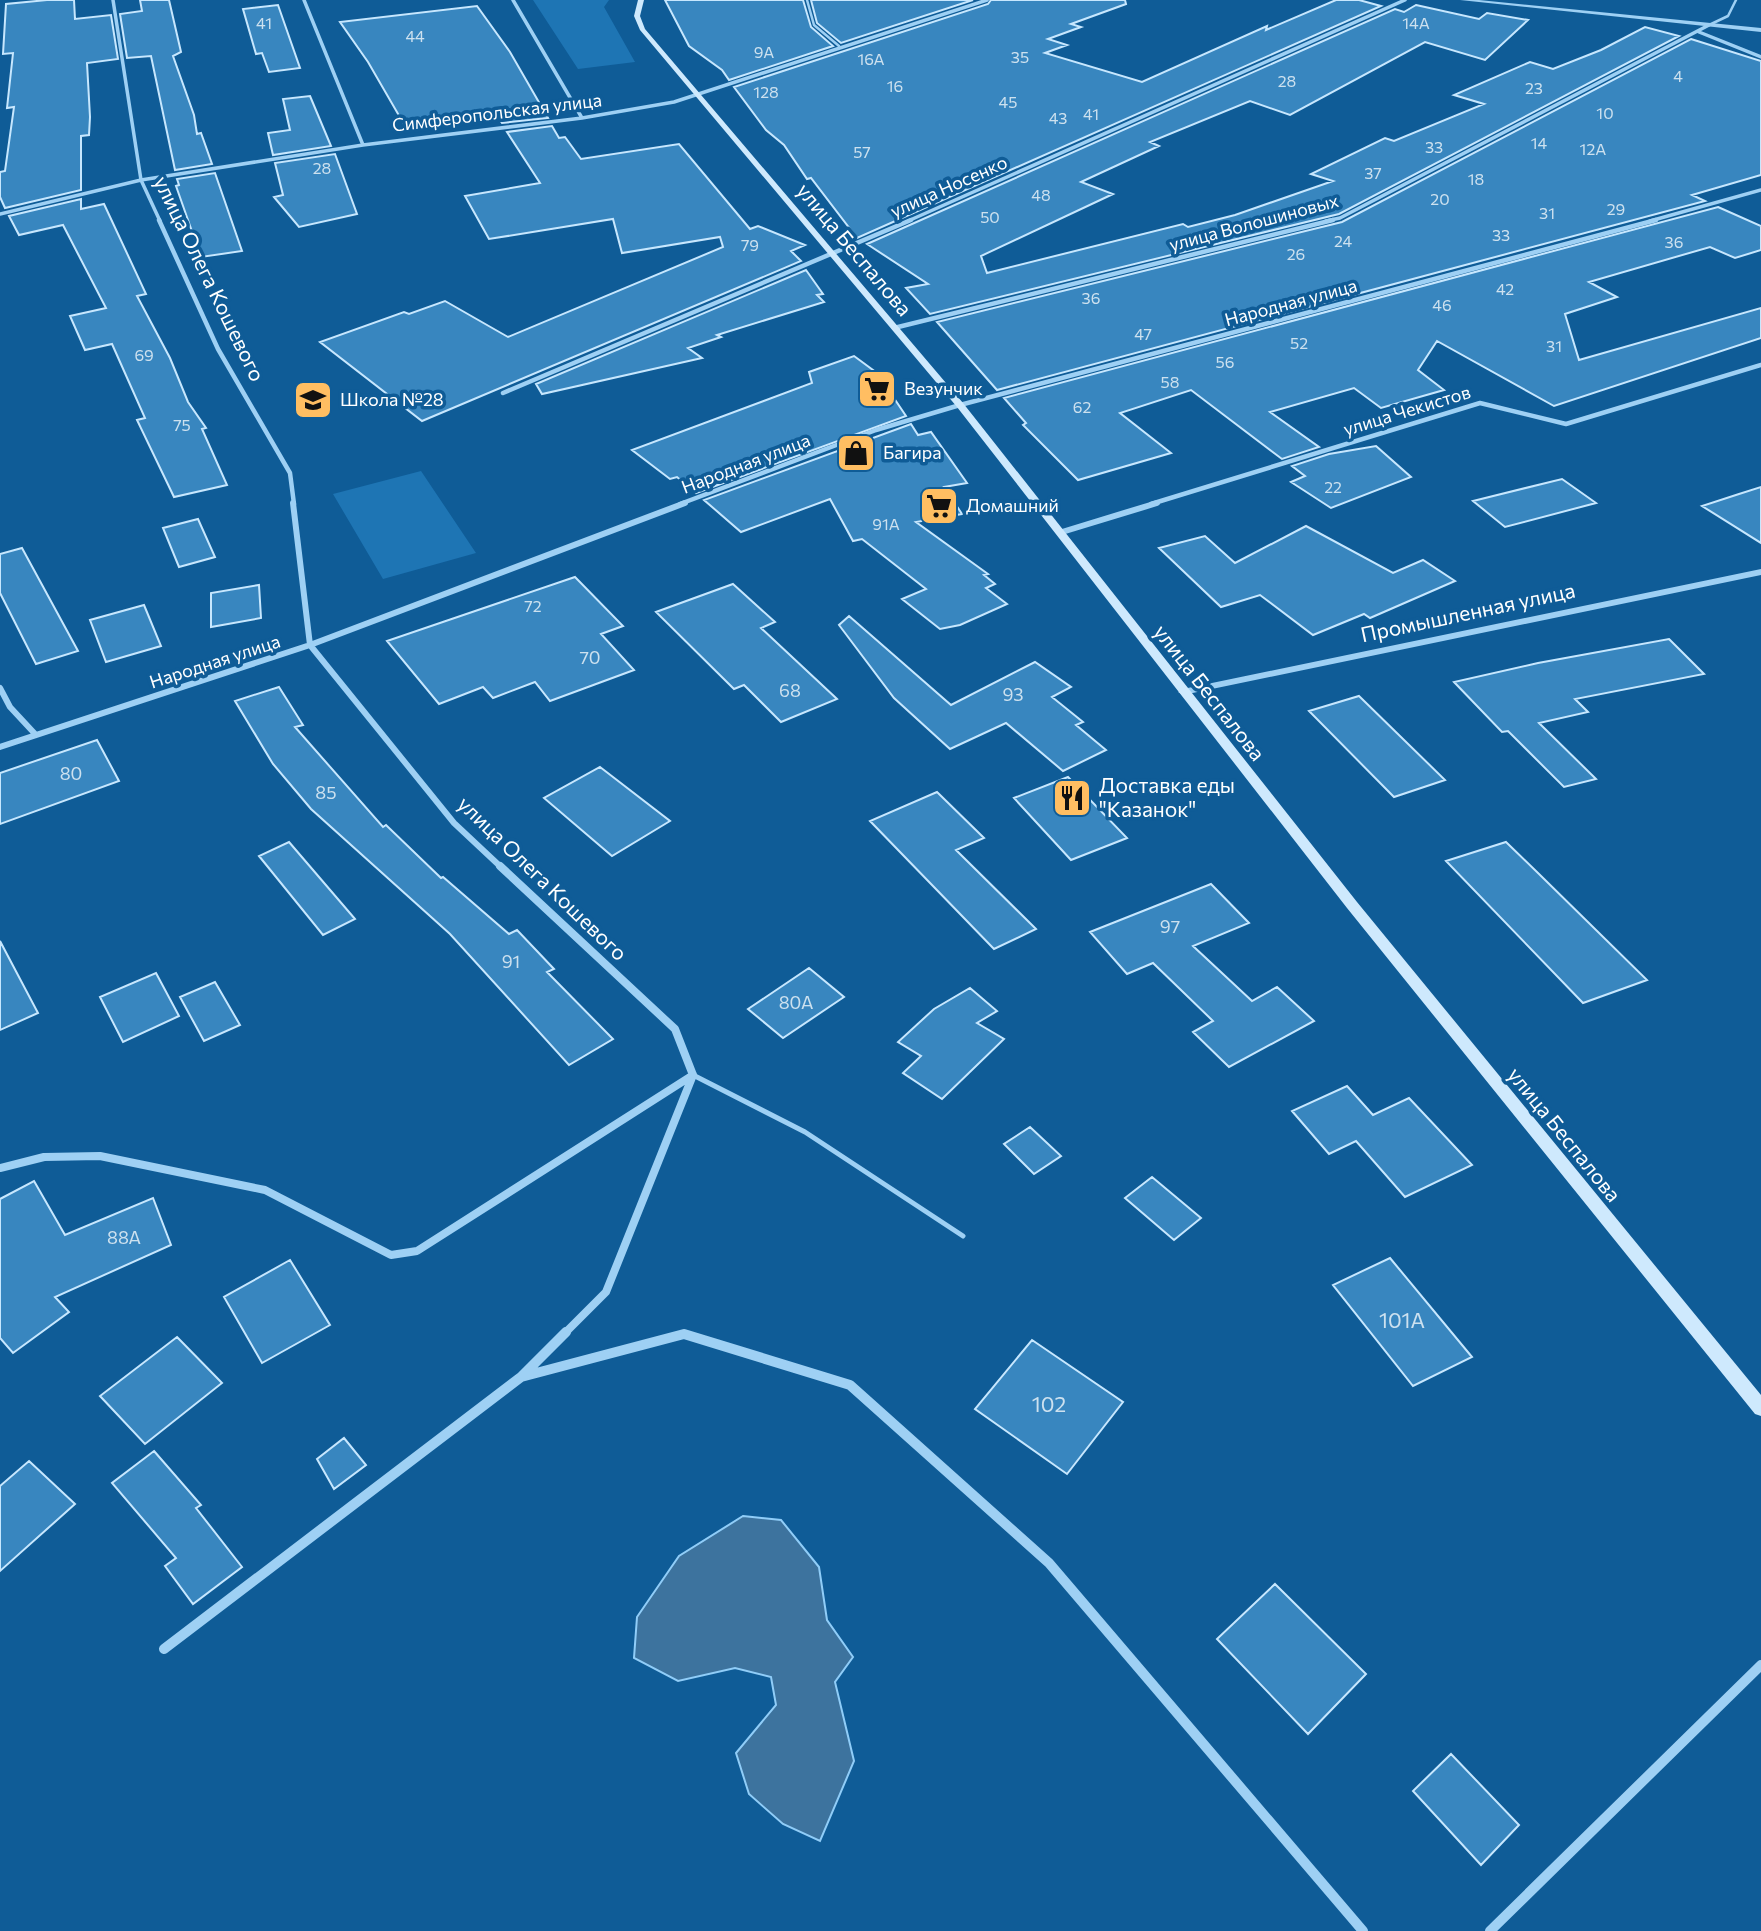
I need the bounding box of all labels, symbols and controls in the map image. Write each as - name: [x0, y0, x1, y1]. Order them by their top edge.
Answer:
- house number: 41: [256, 13, 272, 32]
- house number: 14А: [1402, 13, 1430, 32]
- house number: 44: [405, 26, 425, 45]
- house number: 9А: [754, 42, 774, 61]
- house number: 35: [1011, 47, 1029, 66]
- house number: 16А: [857, 49, 885, 68]
- house number: 4: [1673, 66, 1683, 85]
- house number: 28: [1278, 71, 1296, 90]
- house number: 16: [887, 76, 903, 95]
- house number: 23: [1525, 78, 1543, 97]
- house number: 128: [753, 82, 779, 101]
- street label: Симферопольская улица: [391, 88, 603, 136]
- house number: 45: [999, 92, 1017, 111]
- house number: 10: [1596, 103, 1614, 122]
- house number: 41: [1083, 104, 1099, 123]
- house number: 43: [1049, 108, 1067, 127]
- house number: 14: [1531, 133, 1548, 152]
- house number: 33: [1425, 137, 1443, 156]
- house number: 12А: [1580, 139, 1606, 158]
- house number: 57: [853, 142, 871, 161]
- street label: улица Носенко: [887, 151, 1010, 222]
- house number: 28: [313, 158, 331, 177]
- house number: 37: [1364, 163, 1382, 182]
- house number: 18: [1468, 169, 1484, 188]
- street label: улица Олега Кошевого: [150, 172, 271, 385]
- street label: улица Беспалова: [792, 178, 918, 321]
- house number: 48: [1031, 185, 1051, 204]
- street label: улица Волошиновых: [1167, 189, 1341, 255]
- house number: 20: [1430, 189, 1450, 208]
- house number: 29: [1607, 199, 1625, 218]
- house number: 31: [1539, 203, 1555, 222]
- house number: 50: [980, 207, 1000, 226]
- house number: 33: [1492, 225, 1510, 244]
- house number: 24: [1334, 231, 1352, 250]
- house number: 36: [1665, 232, 1683, 251]
- house number: 79: [741, 235, 759, 254]
- house number: 26: [1287, 244, 1305, 263]
- street label: Народная улица: [1222, 274, 1359, 330]
- house number: 42: [1496, 279, 1514, 298]
- house number: 36: [1082, 288, 1100, 307]
- house number: 46: [1432, 295, 1452, 314]
- house number: 47: [1134, 324, 1152, 343]
- house number: 52: [1290, 333, 1308, 352]
- house number: 31: [1546, 336, 1562, 355]
- house number: 69: [134, 345, 154, 364]
- house number: 56: [1216, 352, 1234, 371]
- supermarket icon: Везунчик: [856, 368, 898, 410]
- house number: 58: [1161, 372, 1179, 391]
- place label: Везунчик: [904, 377, 983, 399]
- school or university icon: Школа №28: [292, 379, 334, 421]
- street label: улица Чекистов: [1340, 380, 1473, 440]
- place label: Школа №28: [340, 388, 444, 410]
- house number: 62: [1073, 397, 1091, 416]
- house number: 75: [173, 415, 191, 434]
- street label: Народная улица: [678, 428, 813, 498]
- shop icon: Багира: [835, 432, 877, 474]
- place label: Багира: [883, 441, 942, 463]
- house number: 22: [1324, 477, 1342, 496]
- supermarket icon: Домашний: [918, 485, 960, 527]
- place label: Домашний: [966, 494, 1059, 516]
- house number: 91А: [872, 514, 900, 533]
- street label: Промышленная улица: [1358, 577, 1577, 646]
- house number: 72: [524, 596, 542, 615]
- street label: улица Беспалова: [1149, 619, 1271, 765]
- street label: Народная улица: [147, 630, 283, 693]
- house number: 70: [579, 646, 601, 668]
- house number: 68: [779, 679, 801, 701]
- house number: 93: [1002, 683, 1024, 705]
- house number: 80: [60, 762, 82, 784]
- place label: Доставка еды "Казанок": [1099, 772, 1235, 821]
- restaurant icon: Доставка еды "Казанок": [1051, 777, 1093, 819]
- house number: 85: [315, 781, 337, 803]
- street label: улица Олега Кошевого: [453, 791, 633, 965]
- house number: 97: [1160, 915, 1180, 937]
- house number: 91: [502, 950, 520, 972]
- house number: 80А: [779, 991, 813, 1013]
- street label: улица Беспалова: [1503, 1062, 1627, 1206]
- house number: 88А: [107, 1226, 141, 1248]
- house number: 101А: [1379, 1307, 1425, 1332]
- house number: 102: [1032, 1391, 1066, 1416]

